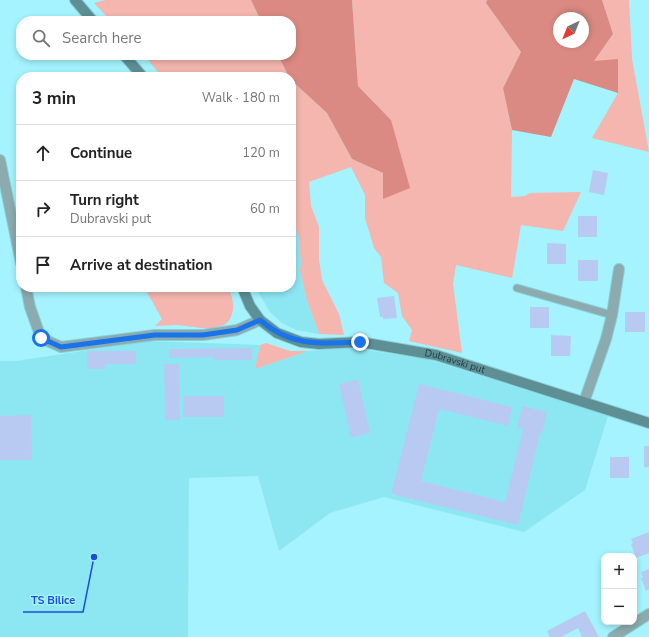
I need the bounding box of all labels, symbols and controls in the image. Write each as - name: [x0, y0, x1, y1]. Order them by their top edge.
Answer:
- north arrow: [553, 12, 589, 48]
- search box: [16, 16, 296, 60]
- icon: search: [30, 27, 52, 49]
- text: Search here: [62, 28, 142, 48]
- text: 3 min: [32, 87, 76, 110]
- text: Walk · 180 m: [202, 89, 280, 107]
- icon: ahead: [32, 142, 54, 164]
- text: Continue: [70, 143, 132, 163]
- text: 120 m: [242, 144, 280, 162]
- text: Turn right: [70, 190, 139, 210]
- icon: right: [32, 198, 54, 220]
- text: 60 m: [250, 200, 280, 218]
- text: Dubravski put: [70, 210, 151, 228]
- icon: arrive: [32, 254, 54, 276]
- text: Arrive at destination: [70, 255, 213, 275]
- route start: [32, 329, 50, 347]
- route end: [351, 333, 369, 351]
- street label: Dubravski put: [424, 346, 487, 377]
- map controls: [601, 553, 637, 625]
- button: +: [601, 553, 637, 589]
- callout: TS Bilice: [23, 589, 83, 612]
- button: −: [601, 589, 637, 625]
- text: TS Bilice: [31, 593, 75, 608]

